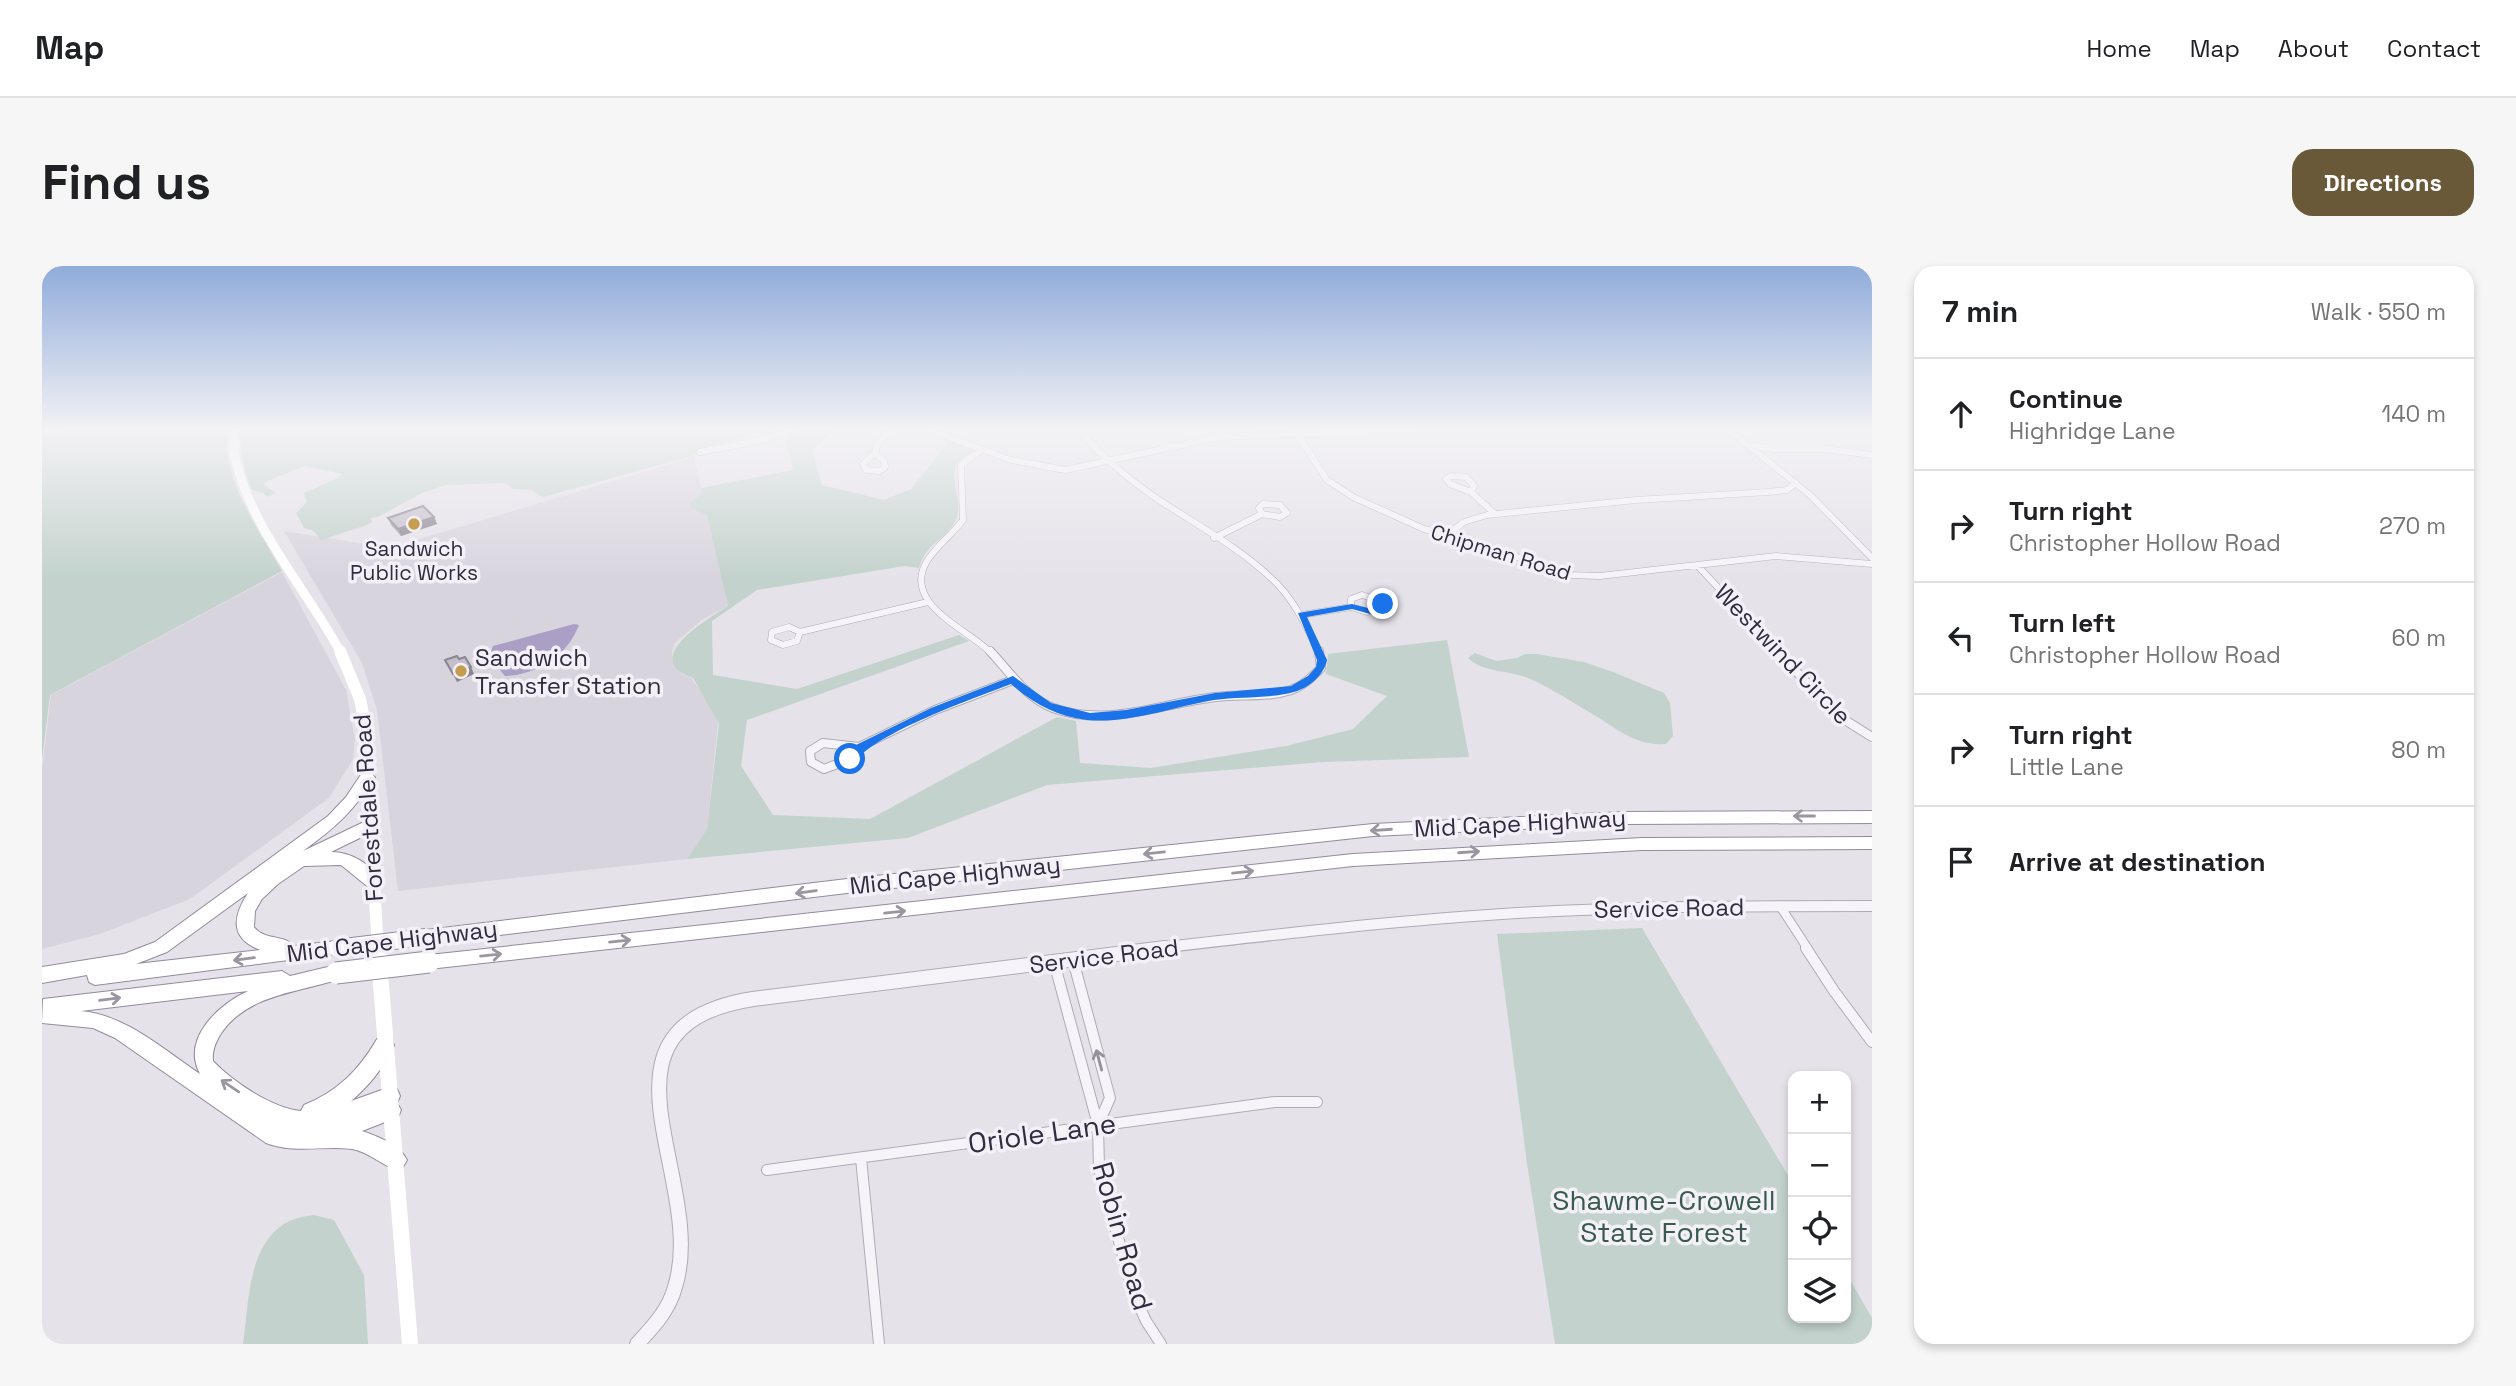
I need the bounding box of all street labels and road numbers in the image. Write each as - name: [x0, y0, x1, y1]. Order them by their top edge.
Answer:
- street label: Chipman Road: [1428, 518, 1574, 586]
- street label: Westwind Circle: [1708, 577, 1858, 731]
- street label: Forestdale Road: [346, 713, 390, 903]
- street label: Mid Cape Highway: [1413, 802, 1627, 844]
- street label: Mid Cape Highway: [848, 848, 1062, 902]
- street label: Service Road: [1594, 891, 1744, 925]
- street label: Mid Cape Highway: [285, 913, 499, 969]
- street label: Service Road: [1027, 931, 1181, 981]
- street label: Oriole Lane: [966, 1105, 1118, 1161]
- street label: Robin Road: [1085, 1158, 1161, 1314]

